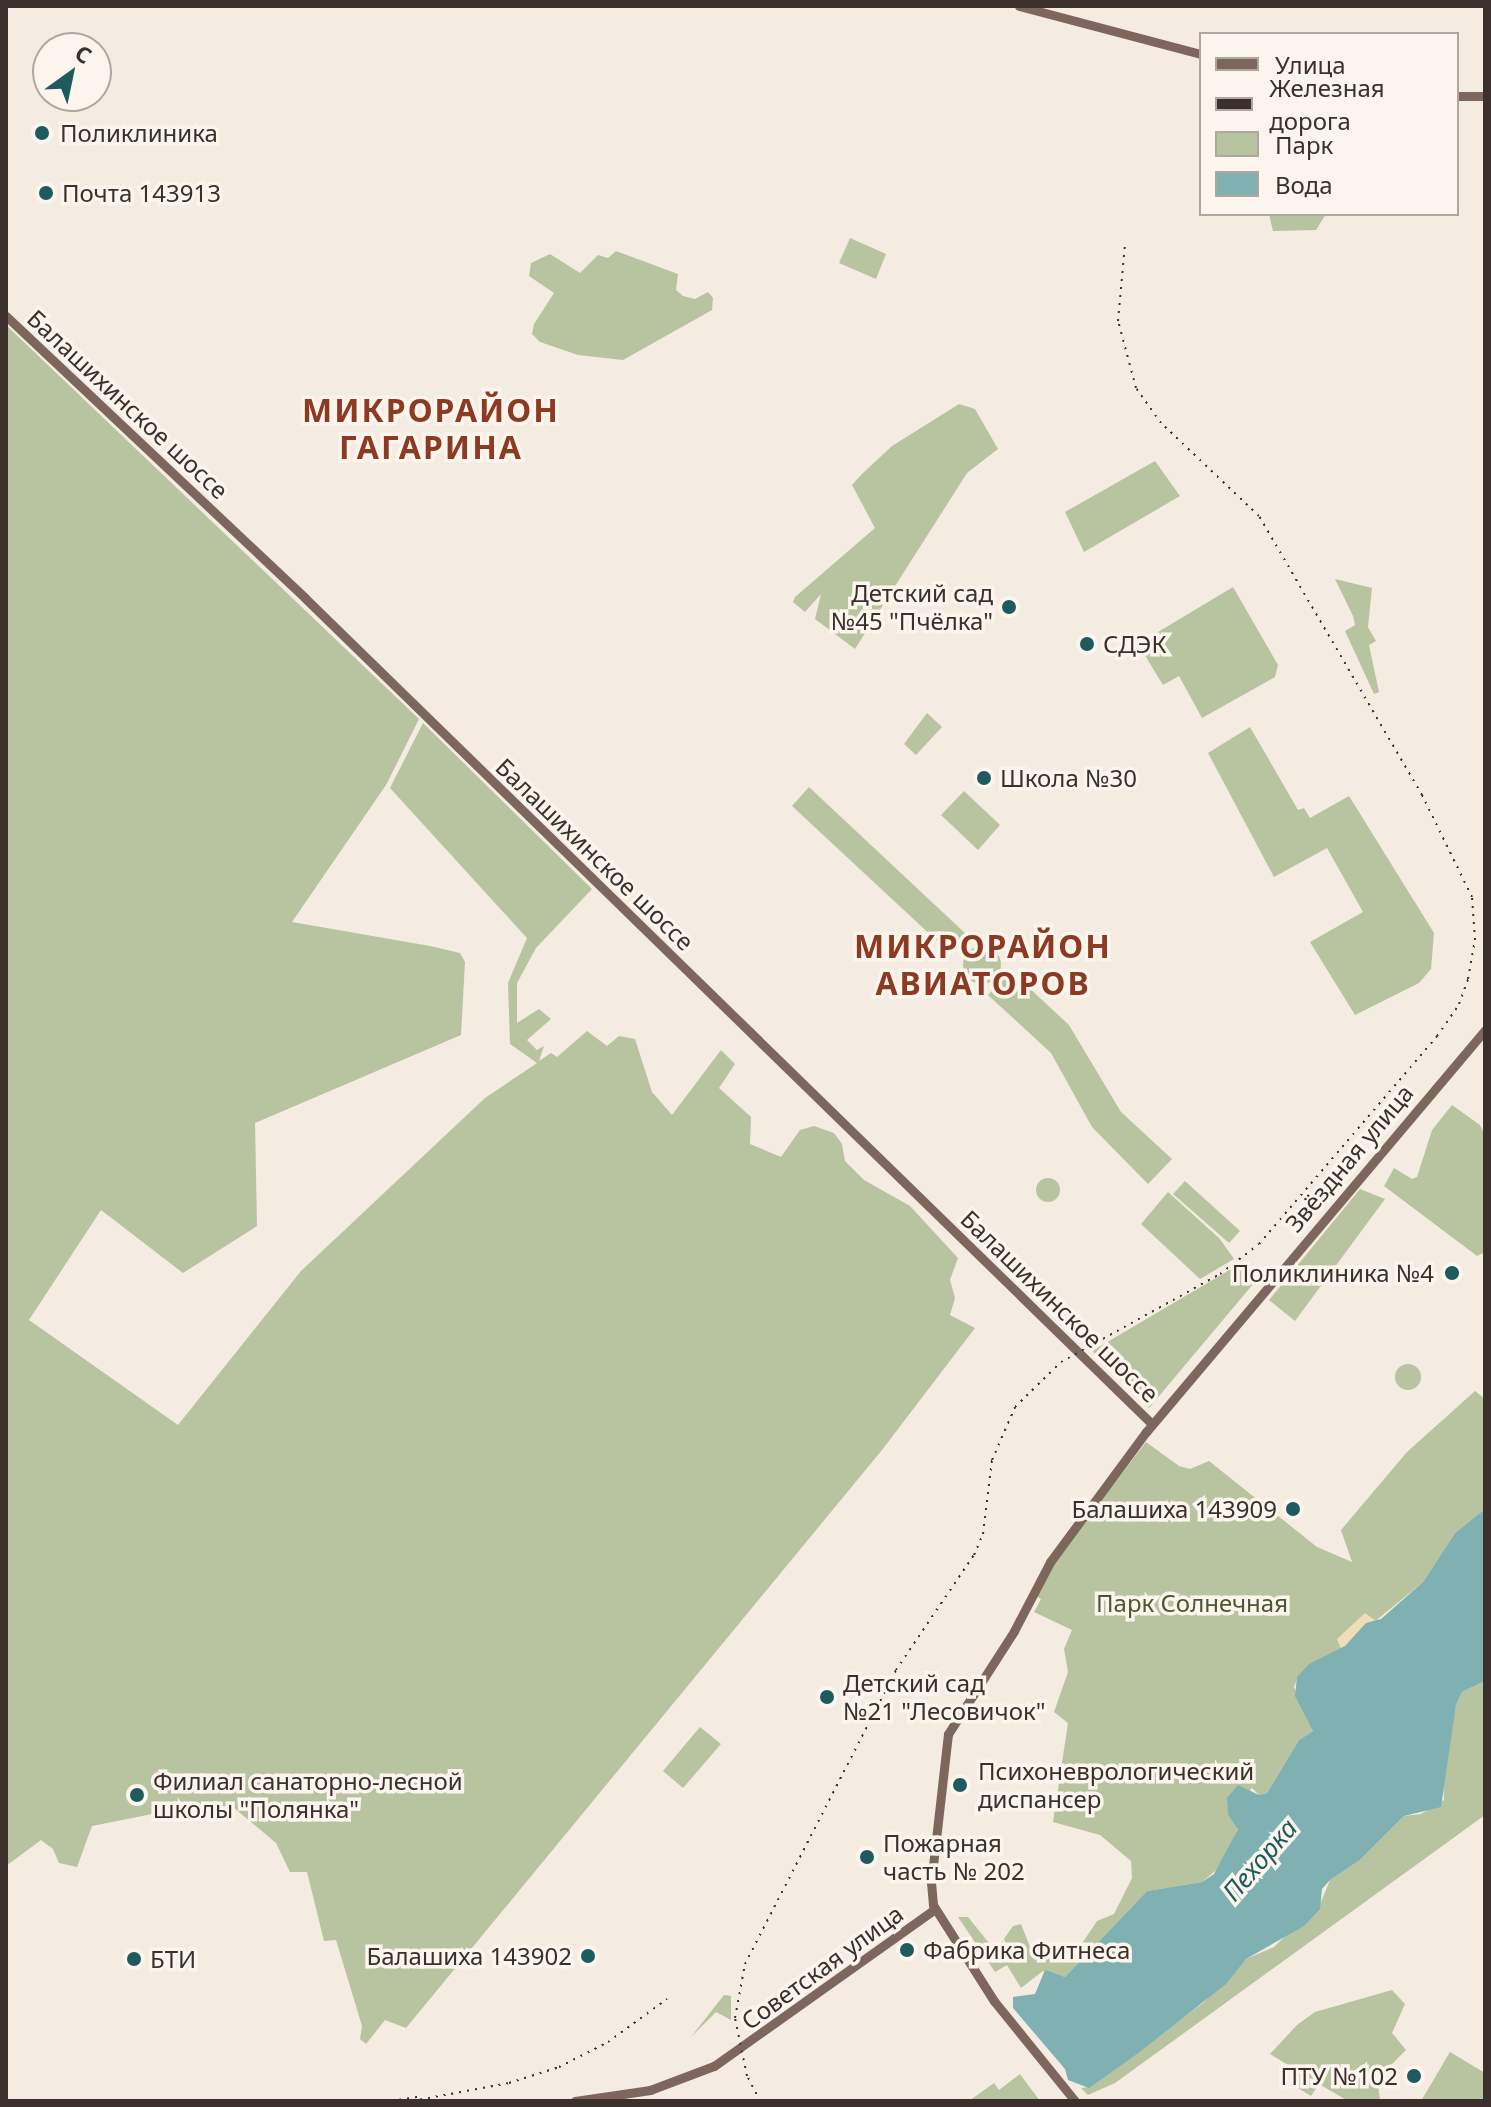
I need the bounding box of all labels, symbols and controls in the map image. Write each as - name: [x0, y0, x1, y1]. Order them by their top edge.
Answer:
- north arrow: [32, 32, 112, 112]
- legend: [1199, 32, 1459, 216]
- text: С: [70, 37, 98, 70]
- text: Улица: [1275, 48, 1346, 81]
- text: Железная дорога: [1269, 71, 1385, 137]
- place label: Поликлиника: [60, 119, 218, 147]
- marker: Поликлиника: [31, 122, 53, 144]
- text: Парк: [1275, 128, 1333, 161]
- text: Вода: [1275, 168, 1333, 201]
- place label: Почта 143913: [62, 179, 221, 207]
- marker: Почта 143913: [37, 184, 55, 202]
- street label: Балашихинское шоссе: [22, 304, 234, 504]
- district label: МИКРОРАЙОН ГАГАРИНА: [302, 392, 560, 467]
- place label: Детский сад №45 "Пчёлка": [831, 579, 993, 635]
- marker: Детский сад №45 "Пчёлка": [1000, 598, 1018, 616]
- place label: СДЭК: [1103, 630, 1166, 658]
- marker: СДЭК: [1078, 635, 1096, 653]
- street label: Балашихинское шоссе: [490, 752, 700, 956]
- place label: Школа №30: [1000, 764, 1137, 792]
- marker: Школа №30: [975, 769, 993, 787]
- district label: МИКРОРАЙОН АВИАТОРОВ: [854, 928, 1112, 1003]
- street label: Звёздная улица: [1279, 1079, 1419, 1237]
- street label: Балашихинское шоссе: [955, 1204, 1165, 1408]
- place label: Поликлиника №4: [1232, 1259, 1434, 1287]
- marker: Поликлиника №4: [1441, 1262, 1463, 1284]
- place label: Балашиха 143909: [1071, 1495, 1277, 1523]
- marker: Балашиха 143909: [1284, 1500, 1302, 1518]
- park label: Парк Солнечная: [1096, 1589, 1288, 1617]
- place label: Детский сад №21 "Лесовичок": [843, 1669, 1045, 1725]
- marker: Детский сад №21 "Лесовичок": [818, 1688, 836, 1706]
- place label: Психоневрологический диспансер: [978, 1757, 1254, 1813]
- place label: Филиал санаторно-лесной школы "Полянка": [153, 1767, 463, 1823]
- marker: Психоневрологический диспансер: [949, 1774, 971, 1796]
- marker: Филиал санаторно-лесной школы "Полянка": [128, 1786, 146, 1804]
- water label: Пехорка: [1216, 1813, 1304, 1907]
- place label: Пожарная часть № 202: [883, 1829, 1025, 1885]
- marker: Пожарная часть № 202: [858, 1848, 876, 1866]
- street label: Советская улица: [736, 1899, 908, 2035]
- place label: Фабрика Фитнеса: [923, 1936, 1130, 1964]
- marker: Фабрика Фитнеса: [898, 1941, 916, 1959]
- place label: Балашиха 143902: [366, 1942, 572, 1970]
- place label: БТИ: [150, 1945, 196, 1973]
- marker: Балашиха 143902: [579, 1947, 597, 1965]
- marker: БТИ: [125, 1950, 143, 1968]
- place label: ПТУ №102: [1280, 2062, 1398, 2090]
- marker: ПТУ №102: [1405, 2067, 1423, 2085]

